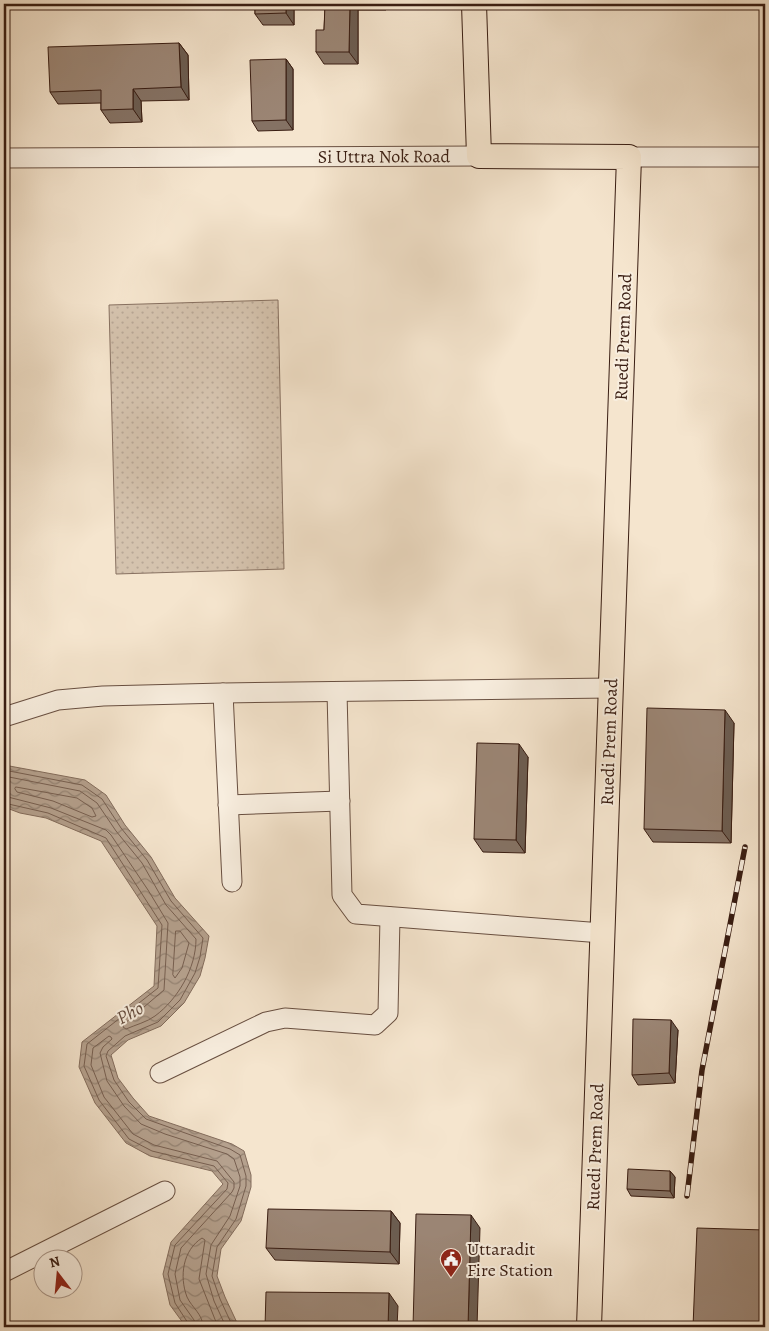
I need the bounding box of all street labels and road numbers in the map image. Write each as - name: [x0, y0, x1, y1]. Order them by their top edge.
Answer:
- street label: Si Uttra Nok Road: [318, 144, 451, 169]
- street label: Ruedi Prem Road: [609, 273, 637, 401]
- street label: Ruedi Prem Road: [595, 678, 623, 806]
- street label: Ruedi Prem Road: [581, 1083, 609, 1211]

